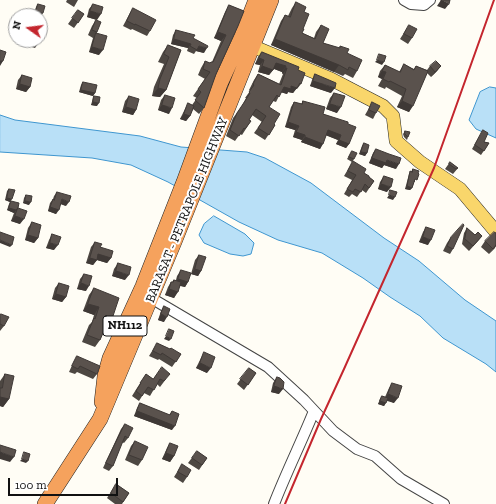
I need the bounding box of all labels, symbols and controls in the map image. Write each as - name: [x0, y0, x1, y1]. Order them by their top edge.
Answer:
- north arrow: [8, 8, 48, 48]
- text: N: [10, 20, 24, 31]
- street label: BARASAT - PETRAPOLE HIGHWAY: [143, 115, 231, 305]
- road number: NH112: [103, 316, 147, 336]
- scale bar: [10, 470, 120, 496]
- text: 100 m: [15, 478, 47, 492]

